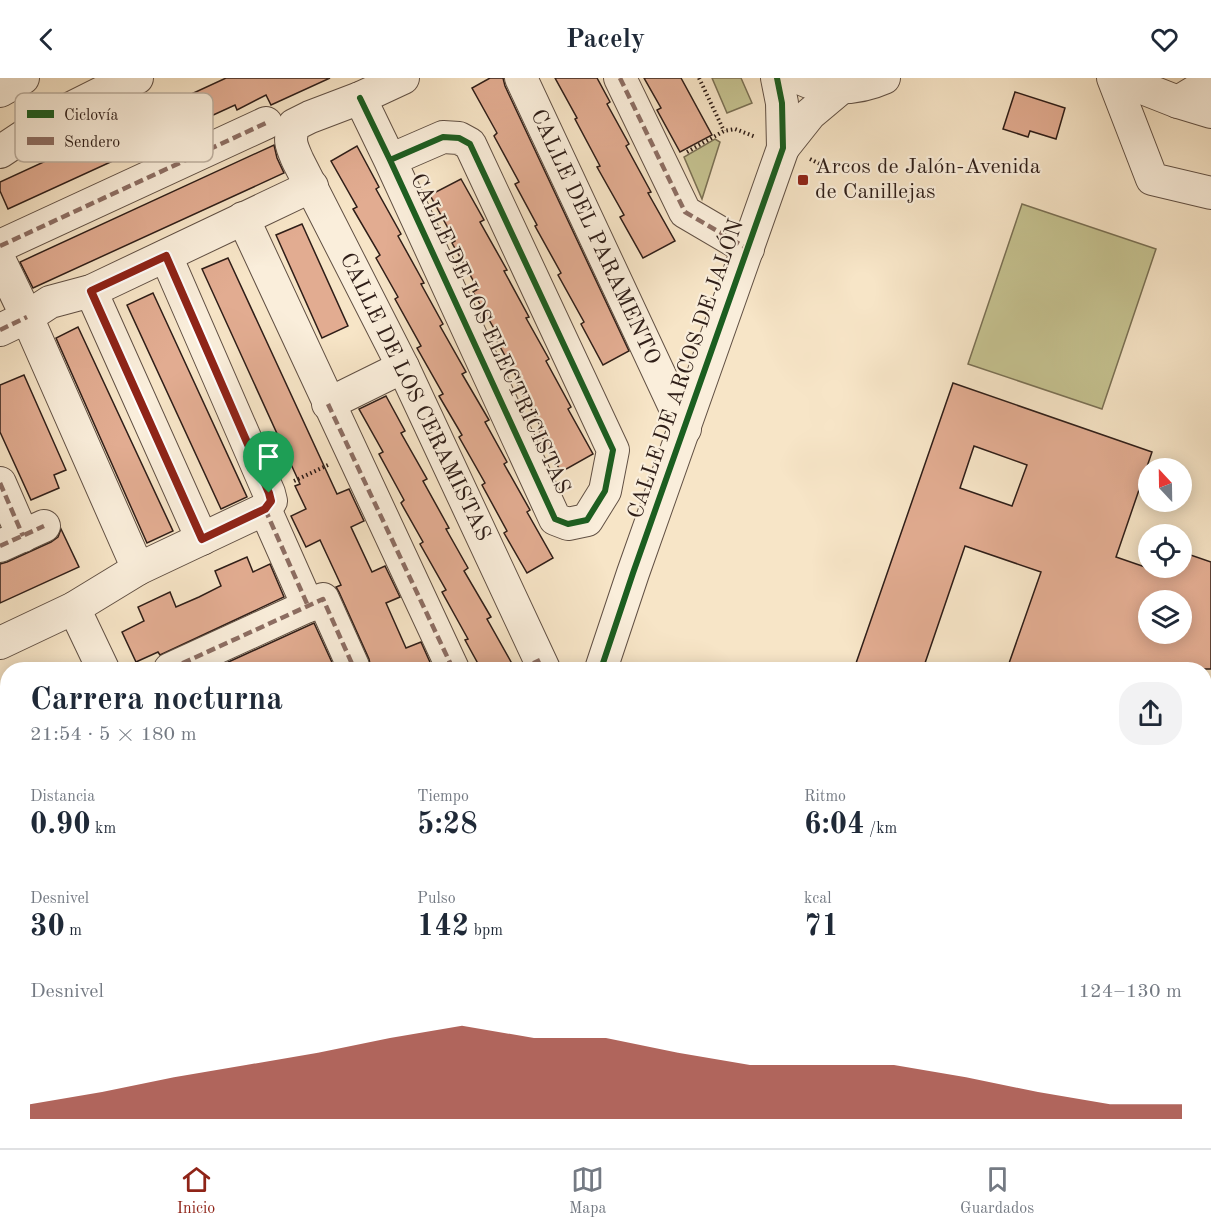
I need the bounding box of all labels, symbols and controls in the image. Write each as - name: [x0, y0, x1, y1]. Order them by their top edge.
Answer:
- icon: back: [30, 23, 63, 56]
- icon: heart: [1148, 23, 1181, 56]
- text: Pacely: [566, 26, 645, 53]
- legend: [15, 93, 213, 162]
- street label: CALLE DEL PARAMENTO: [526, 106, 664, 368]
- text: Ciclovía: [64, 108, 118, 124]
- text: Sendero: [64, 135, 120, 151]
- place label: Arcos de Jalón-Avenida de Canillejas: [815, 156, 1041, 203]
- street label: CALLE DE LOS ELECTRICISTAS: [406, 170, 574, 498]
- marker: Arcos de Jalón-Avenida de Canillejas: [796, 173, 810, 187]
- street label: CALLE DE ARCOS DE JALÓN: [621, 215, 748, 522]
- street label: CALLE DE LOS CERAMISTAS: [336, 250, 494, 544]
- pin: [243, 431, 294, 493]
- icon: arrive: [252, 440, 285, 473]
- north arrow: [1138, 458, 1192, 512]
- map controls: [1138, 458, 1192, 644]
- button: locate: [1138, 524, 1192, 578]
- button: layers: [1138, 590, 1192, 644]
- button: share: [1119, 682, 1182, 745]
- text: Carrera nocturna: [30, 684, 283, 717]
- text: 21:54 · 5 × 180 m: [30, 725, 197, 745]
- text: Distancia: [30, 789, 95, 805]
- text: Tiempo: [417, 789, 469, 805]
- text: Ritmo: [804, 789, 846, 805]
- text: 0.90: [30, 810, 91, 840]
- text: 5:28: [417, 810, 478, 840]
- text: 6:04: [804, 810, 865, 840]
- text: km: [91, 821, 116, 837]
- text: /km: [865, 821, 897, 837]
- text: Desnivel: [30, 891, 89, 907]
- text: Pulso: [417, 891, 456, 907]
- text: kcal: [804, 891, 832, 907]
- text: 30: [30, 912, 65, 942]
- text: 142: [417, 912, 469, 942]
- text: 71: [804, 912, 839, 942]
- text: m: [65, 923, 82, 939]
- text: bpm: [469, 923, 503, 939]
- text: Desnivel: [30, 982, 104, 1002]
- text: 124–130 m: [1079, 982, 1182, 1002]
- tab: Inicio: [177, 1163, 215, 1219]
- tab: Mapa: [569, 1163, 606, 1219]
- tab: Guardados: [960, 1163, 1034, 1219]

